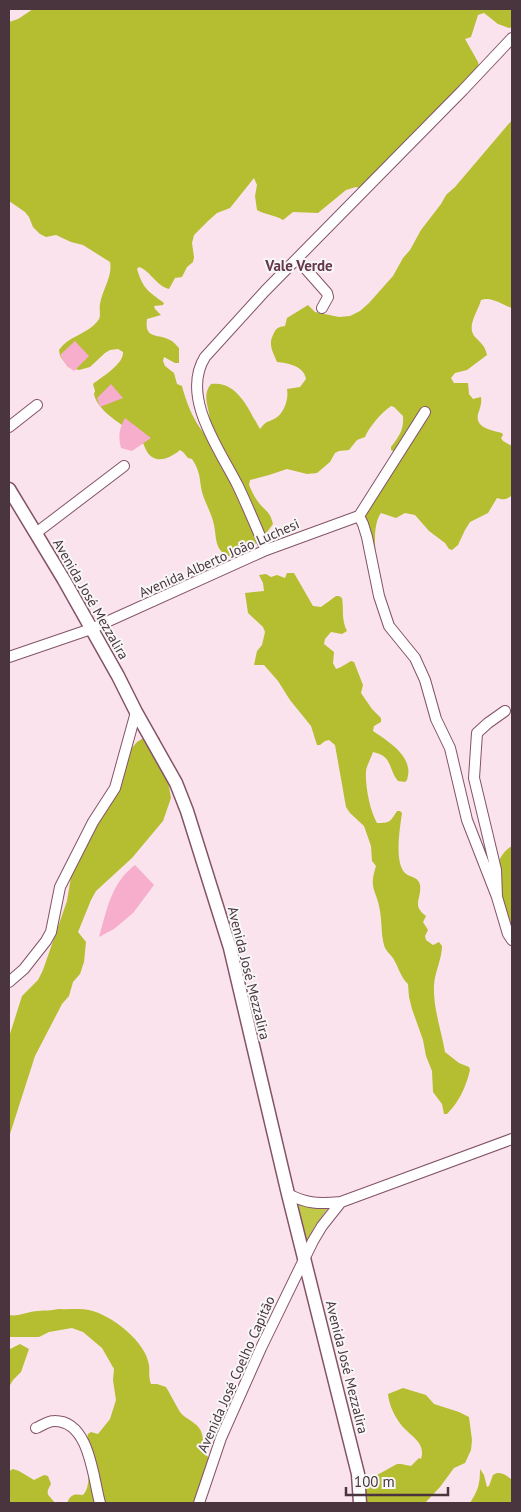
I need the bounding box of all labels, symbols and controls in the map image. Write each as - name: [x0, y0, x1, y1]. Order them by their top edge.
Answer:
- district label: Vale Verde: [264, 256, 333, 275]
- street label: Avenida Alberto João Luchesi: [136, 514, 302, 602]
- street label: Avenida José Mezzalira: [49, 535, 133, 663]
- street label: Avenida José Mezzalira: [224, 905, 274, 1041]
- street label: Avenida José Coelho Capitão: [193, 1293, 279, 1455]
- street label: Avenida José Mezzalira: [322, 1299, 372, 1435]
- scale bar: [346, 1464, 448, 1496]
- text: 100 m: [354, 1472, 395, 1491]

